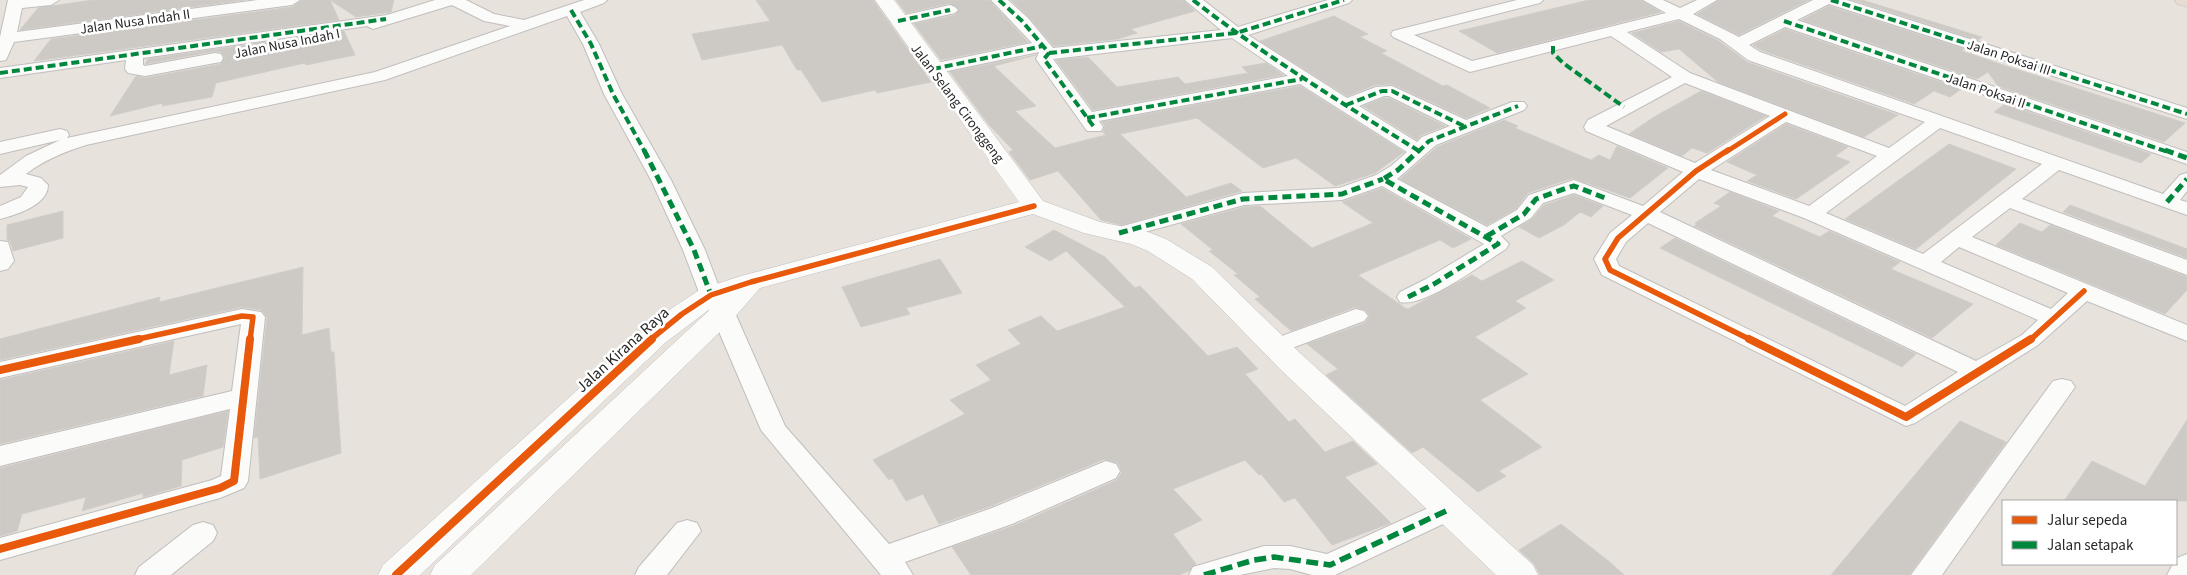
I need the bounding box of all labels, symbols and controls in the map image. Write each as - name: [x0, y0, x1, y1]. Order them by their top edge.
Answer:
- street label: Jalan Nusa Indah II: [79, 4, 192, 40]
- street label: Jalan Nusa Indah I: [233, 24, 342, 64]
- street label: Jalan Poksai III: [1964, 35, 2053, 81]
- street label: Jalan Selang Cironggeng: [906, 40, 1009, 167]
- street label: Jalan Poksai II: [1943, 68, 2028, 114]
- street label: Jalan Kirana Raya: [571, 302, 674, 398]
- legend: [2002, 500, 2177, 565]
- text: Jalur sepeda: [2047, 510, 2127, 531]
- text: Jalan setapak: [2047, 535, 2134, 556]

